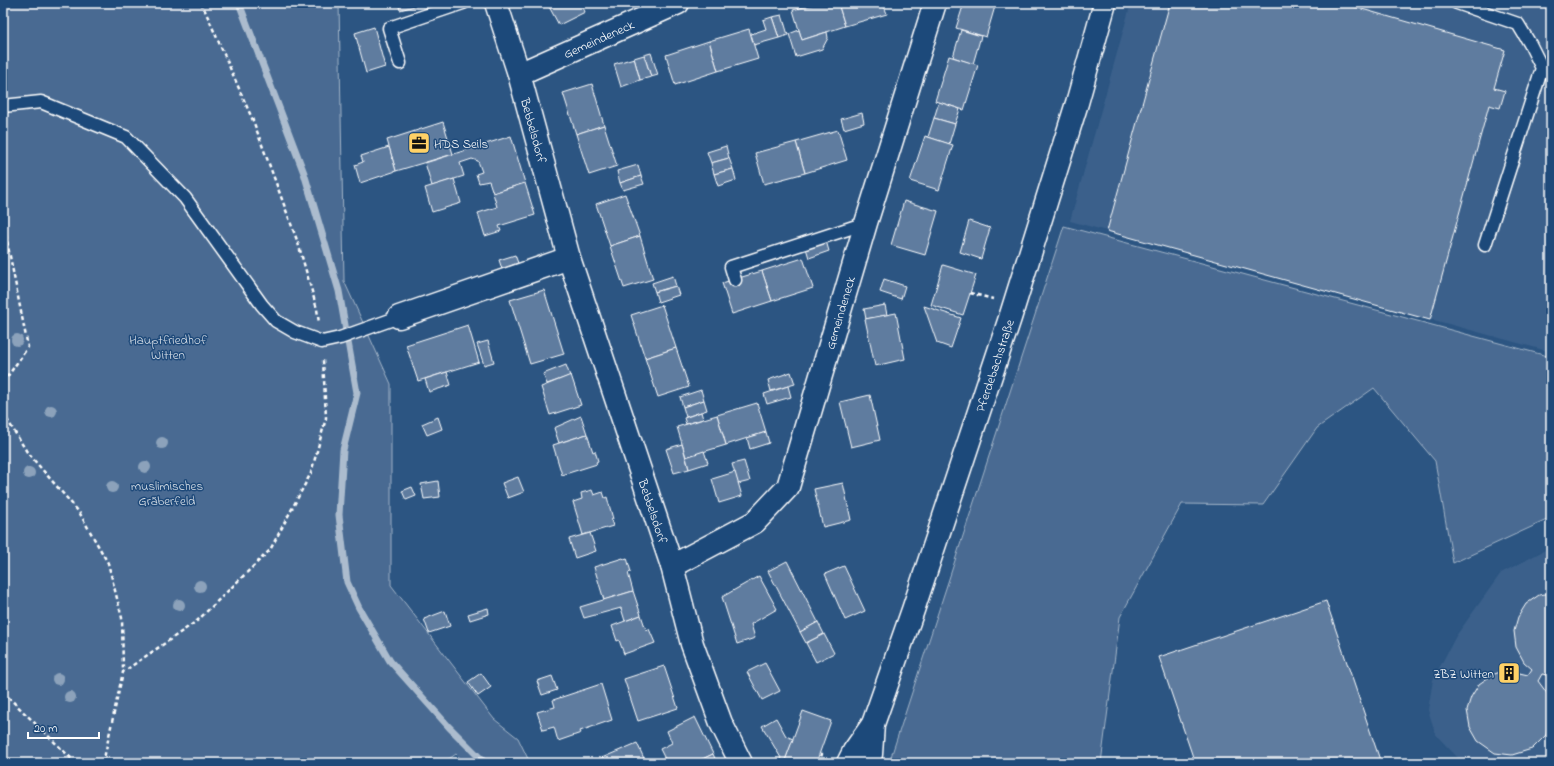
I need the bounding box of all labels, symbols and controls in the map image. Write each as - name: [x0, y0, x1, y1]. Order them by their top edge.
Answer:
- street label: Gemeindeneck: [561, 16, 638, 64]
- street label: Bebbelsdorf: [515, 95, 551, 166]
- office icon: HDS Seils: [406, 130, 432, 156]
- place label: HDS Seils: [434, 135, 488, 154]
- street label: Gemeindeneck: [821, 274, 861, 352]
- street label: Pferdebachstraße: [971, 317, 1020, 415]
- park label: Hauptfriedhof Witten: [129, 331, 208, 365]
- street label: Bebbelsdorf: [632, 476, 672, 547]
- park label: muslimisches Gräberfeld: [131, 477, 203, 511]
- building icon: ZBZ Witten: [1496, 660, 1522, 686]
- place label: ZBZ Witten: [1433, 665, 1494, 684]
- scale bar: [28, 714, 99, 740]
- text: 20 m: [34, 720, 57, 738]

